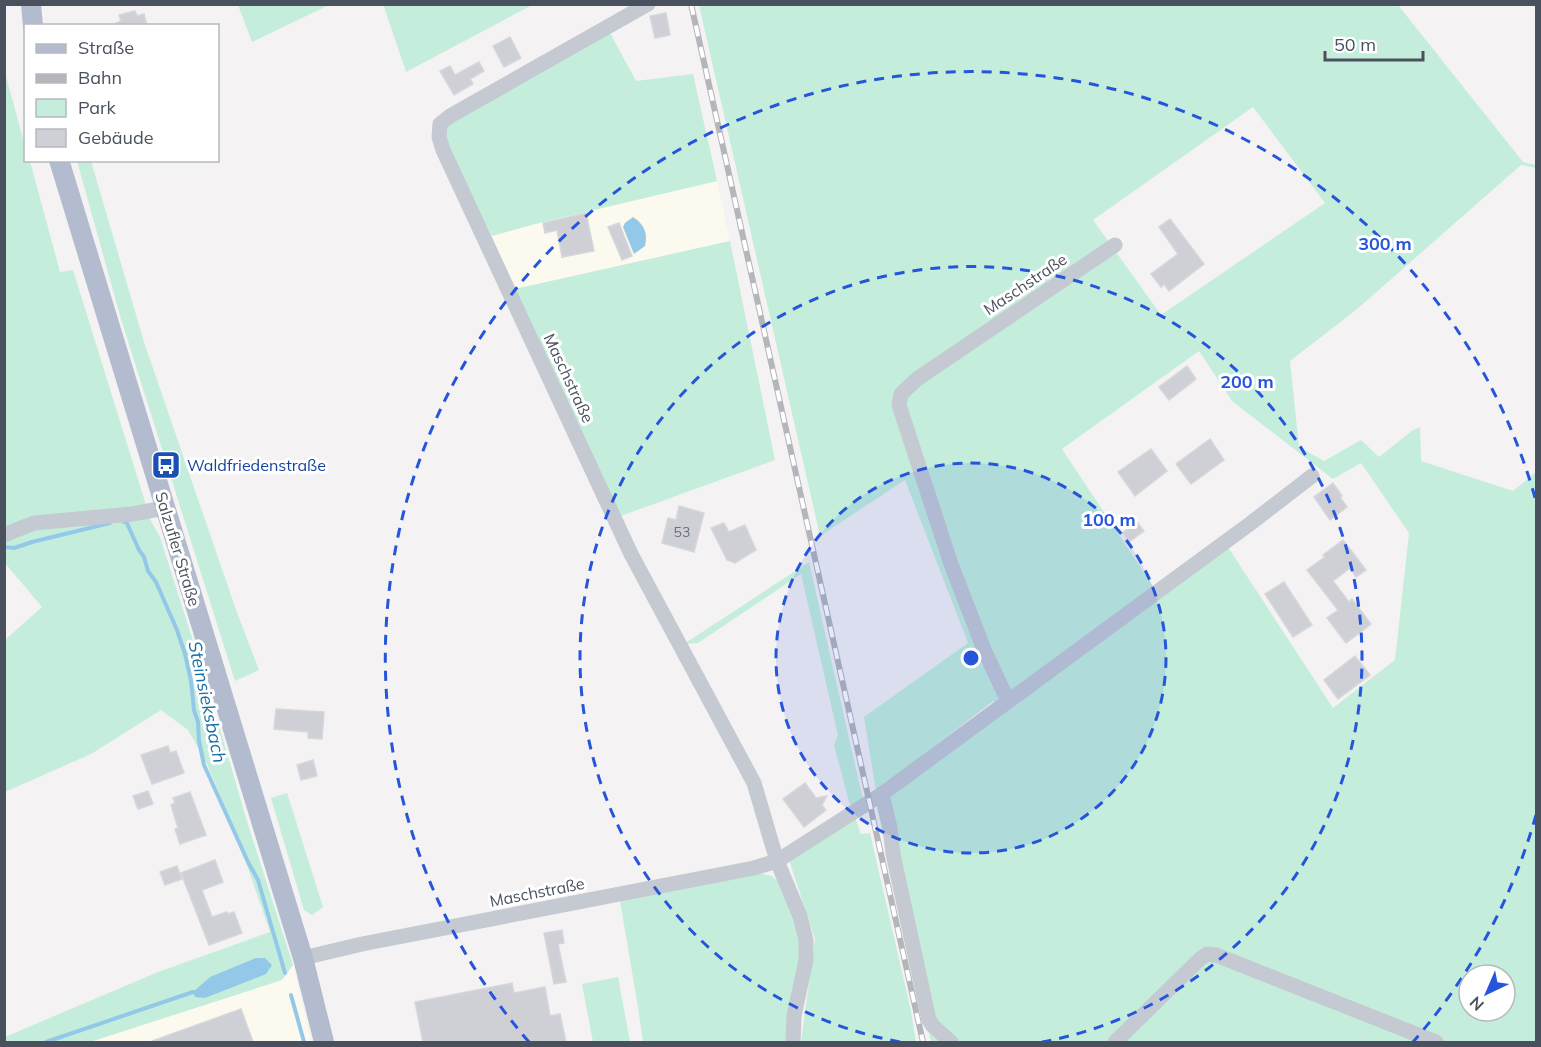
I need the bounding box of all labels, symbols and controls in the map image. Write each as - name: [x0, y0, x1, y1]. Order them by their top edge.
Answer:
- legend: [24, 24, 219, 162]
- scale bar: [1325, 24, 1422, 62]
- text: 50 m: [1334, 33, 1376, 56]
- text: Straße: [78, 36, 134, 59]
- text: Bahn: [78, 66, 122, 89]
- text: Park: [78, 96, 117, 119]
- text: Gebäude: [78, 126, 154, 149]
- text: 300 m: [1358, 232, 1412, 255]
- street label: Maschstraße: [980, 249, 1070, 319]
- street label: Maschstraße: [540, 330, 598, 426]
- text: 200 m: [1220, 370, 1274, 393]
- bus stop icon: Waldfriedenstraße: [150, 449, 182, 481]
- place label: Waldfriedenstraße: [187, 455, 326, 475]
- street label: Salzufler Straße: [151, 489, 205, 609]
- text: 100 m: [1082, 508, 1136, 531]
- house number: 53: [674, 523, 690, 541]
- water label: Steinsieksbach: [183, 639, 232, 765]
- centre of rings: [961, 648, 981, 668]
- street label: Maschstraße: [488, 873, 586, 911]
- north arrow: [1457, 963, 1517, 1023]
- text: N: [1465, 992, 1488, 1015]

